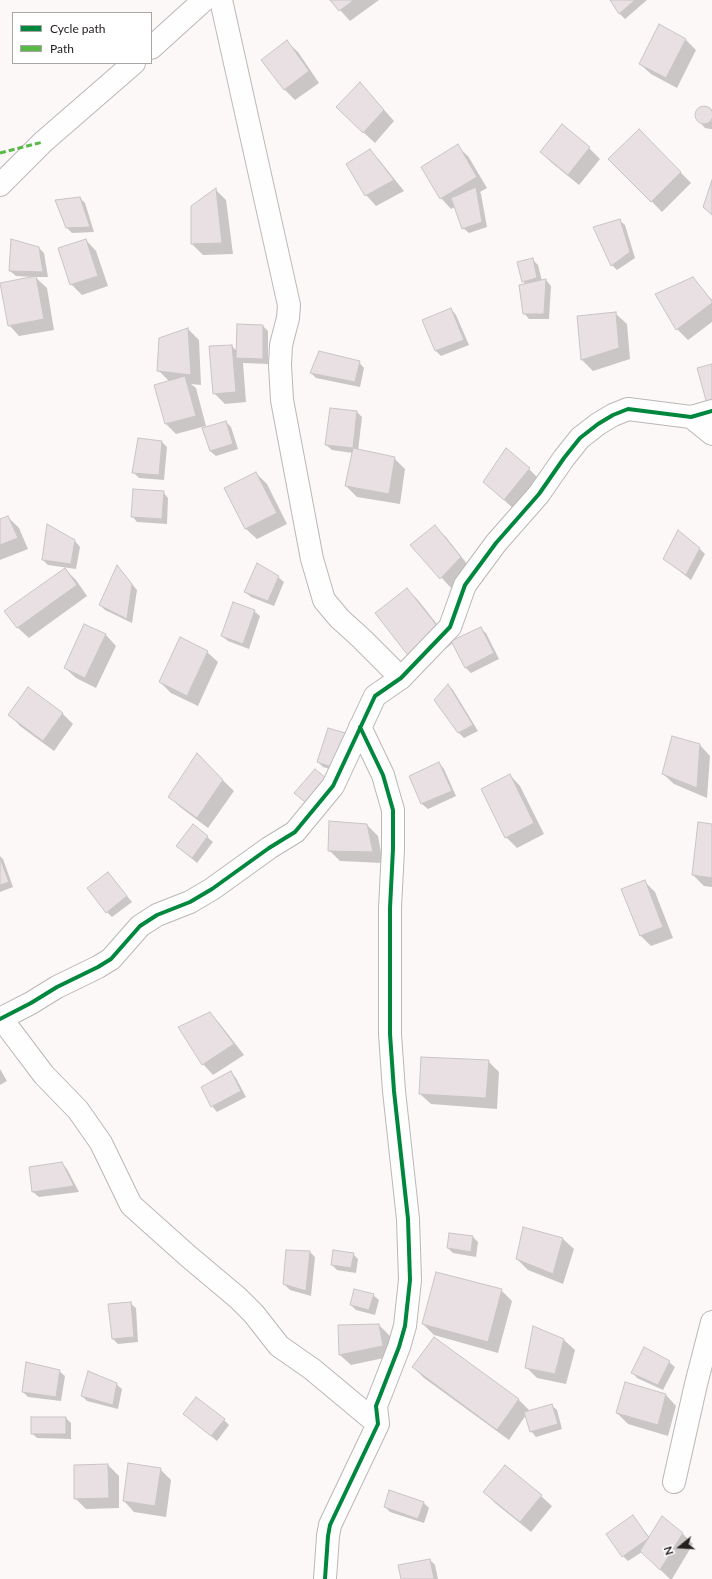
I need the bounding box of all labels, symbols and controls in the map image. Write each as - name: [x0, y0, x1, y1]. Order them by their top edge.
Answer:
- legend: [12, 12, 152, 64]
- text: Cycle path: [50, 21, 105, 36]
- text: Path: [50, 41, 74, 56]
- north arrow: [660, 1527, 700, 1567]
- text: N: [661, 1545, 676, 1557]

